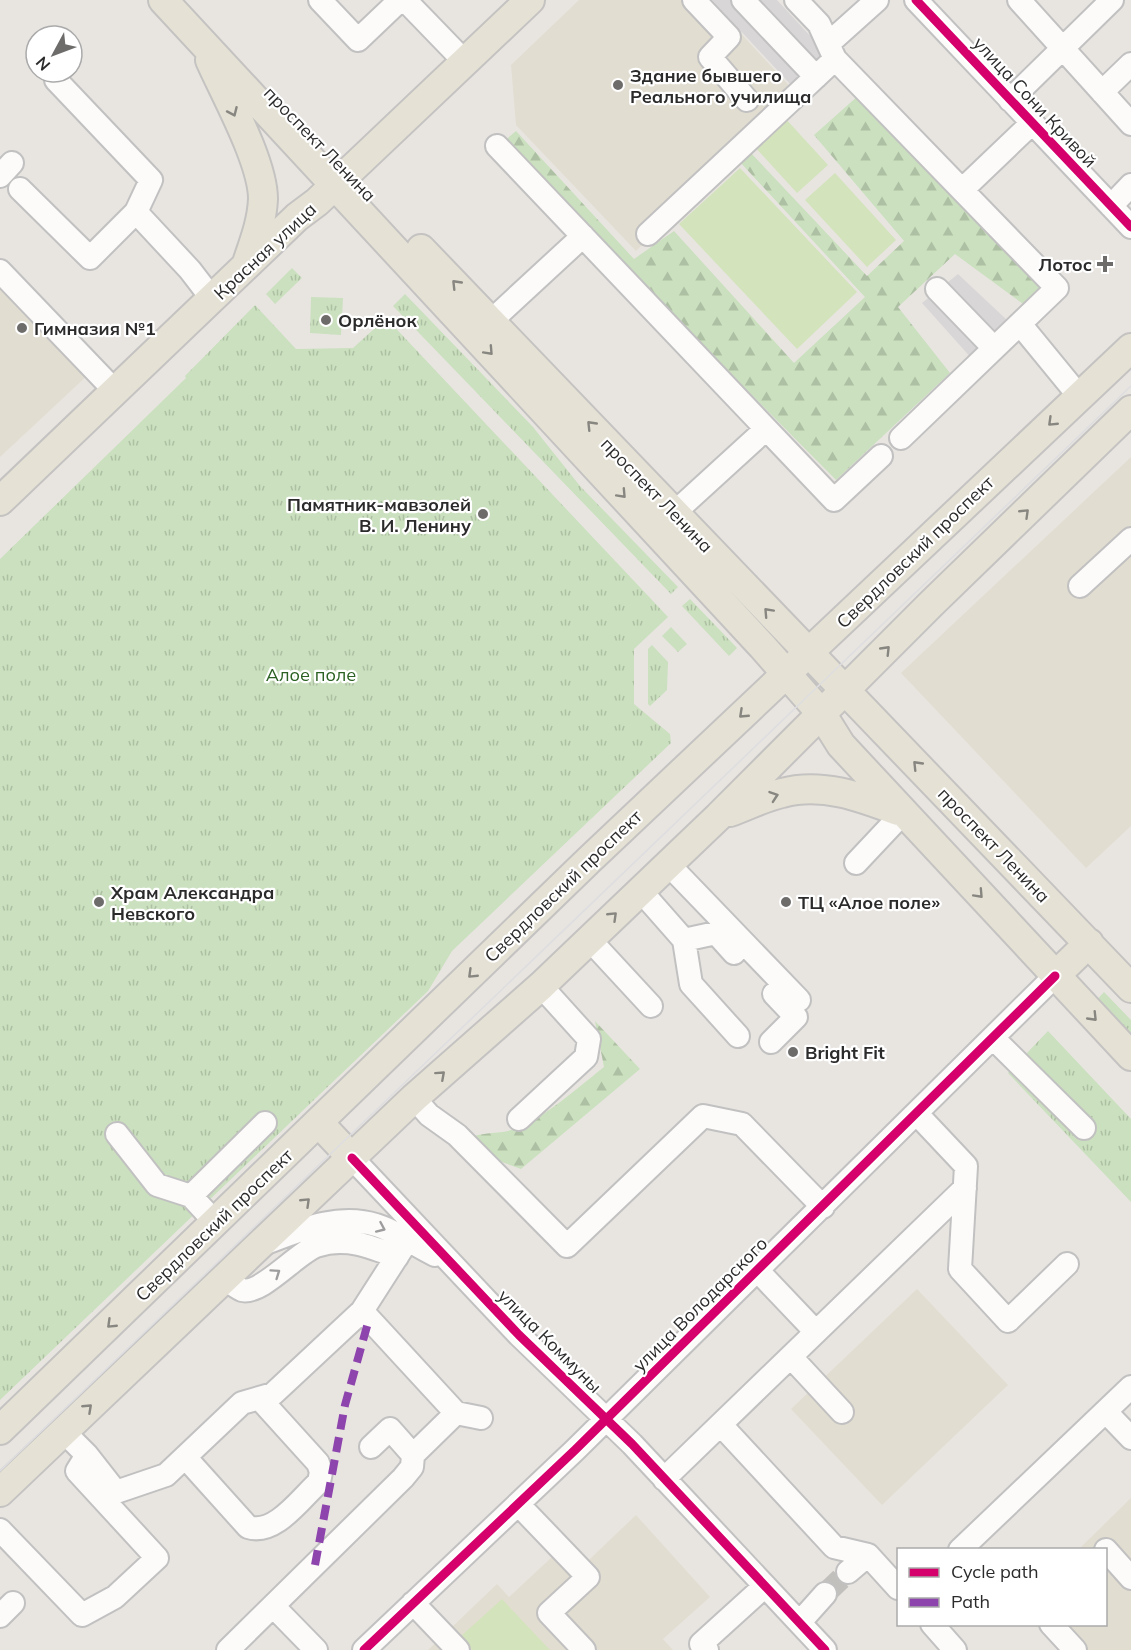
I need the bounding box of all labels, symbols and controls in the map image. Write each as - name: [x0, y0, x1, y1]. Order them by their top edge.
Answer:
- north arrow: [24, 24, 84, 84]
- street label: улица Сони Кривой: [968, 32, 1102, 172]
- text: N: [31, 53, 54, 75]
- place label: Здание бывшего Реального училища: [630, 64, 811, 108]
- marker: Здание бывшего Реального училища: [611, 78, 625, 92]
- street label: проспект Ленина: [259, 82, 381, 206]
- one-way arrow: [226, 106, 238, 117]
- street label: Красная улица: [209, 198, 321, 304]
- place label: Лотос: [1038, 253, 1092, 276]
- marker: Лотос: [1096, 255, 1114, 273]
- one-way arrow: [452, 281, 463, 291]
- place label: Орлёнок: [338, 309, 418, 332]
- marker: Орлёнок: [319, 313, 333, 327]
- place label: Гимназия №1: [34, 317, 156, 340]
- marker: Гимназия №1: [15, 321, 29, 335]
- one-way arrow: [482, 344, 493, 355]
- one-way arrow: [1048, 414, 1059, 425]
- one-way arrow: [587, 422, 598, 432]
- street label: проспект Ленина: [596, 433, 718, 557]
- street label: Свердловский проспект: [831, 470, 999, 633]
- one-way arrow: [614, 487, 625, 498]
- place label: Памятник-мавзолей В. И. Ленину: [287, 493, 471, 537]
- marker: Памятник-мавзолей В. И. Ленину: [476, 507, 490, 521]
- one-way arrow: [1018, 509, 1029, 520]
- one-way arrow: [765, 609, 776, 620]
- one-way arrow: [879, 646, 890, 657]
- park label: Алое поле: [266, 663, 356, 686]
- one-way arrow: [740, 707, 750, 718]
- one-way arrow: [913, 761, 924, 772]
- street label: проспект Ленина: [933, 783, 1055, 907]
- one-way arrow: [768, 790, 779, 803]
- street label: Свердловский проспект: [479, 804, 647, 967]
- place label: Храм Александра Невского: [110, 881, 274, 925]
- one-way arrow: [972, 887, 983, 898]
- place label: ТЦ «Алое поле»: [798, 891, 940, 914]
- marker: Храм Александра Невского: [92, 895, 106, 909]
- marker: ТЦ «Алое поле»: [779, 895, 793, 909]
- one-way arrow: [607, 912, 617, 923]
- one-way arrow: [468, 967, 478, 978]
- one-way arrow: [1086, 1010, 1097, 1020]
- place label: Bright Fit: [805, 1041, 885, 1064]
- marker: Bright Fit: [786, 1045, 800, 1059]
- one-way arrow: [434, 1071, 444, 1082]
- street label: Свердловский проспект: [130, 1143, 298, 1306]
- one-way arrow: [300, 1198, 310, 1209]
- one-way arrow: [375, 1221, 386, 1233]
- street label: улица Володарского: [628, 1232, 772, 1376]
- one-way arrow: [270, 1269, 281, 1280]
- street label: улица Коммуны: [493, 1284, 607, 1398]
- one-way arrow: [107, 1317, 117, 1328]
- one-way arrow: [81, 1404, 92, 1415]
- legend: [897, 1548, 1107, 1626]
- text: Cycle path: [951, 1560, 1038, 1583]
- text: Path: [951, 1590, 990, 1613]

